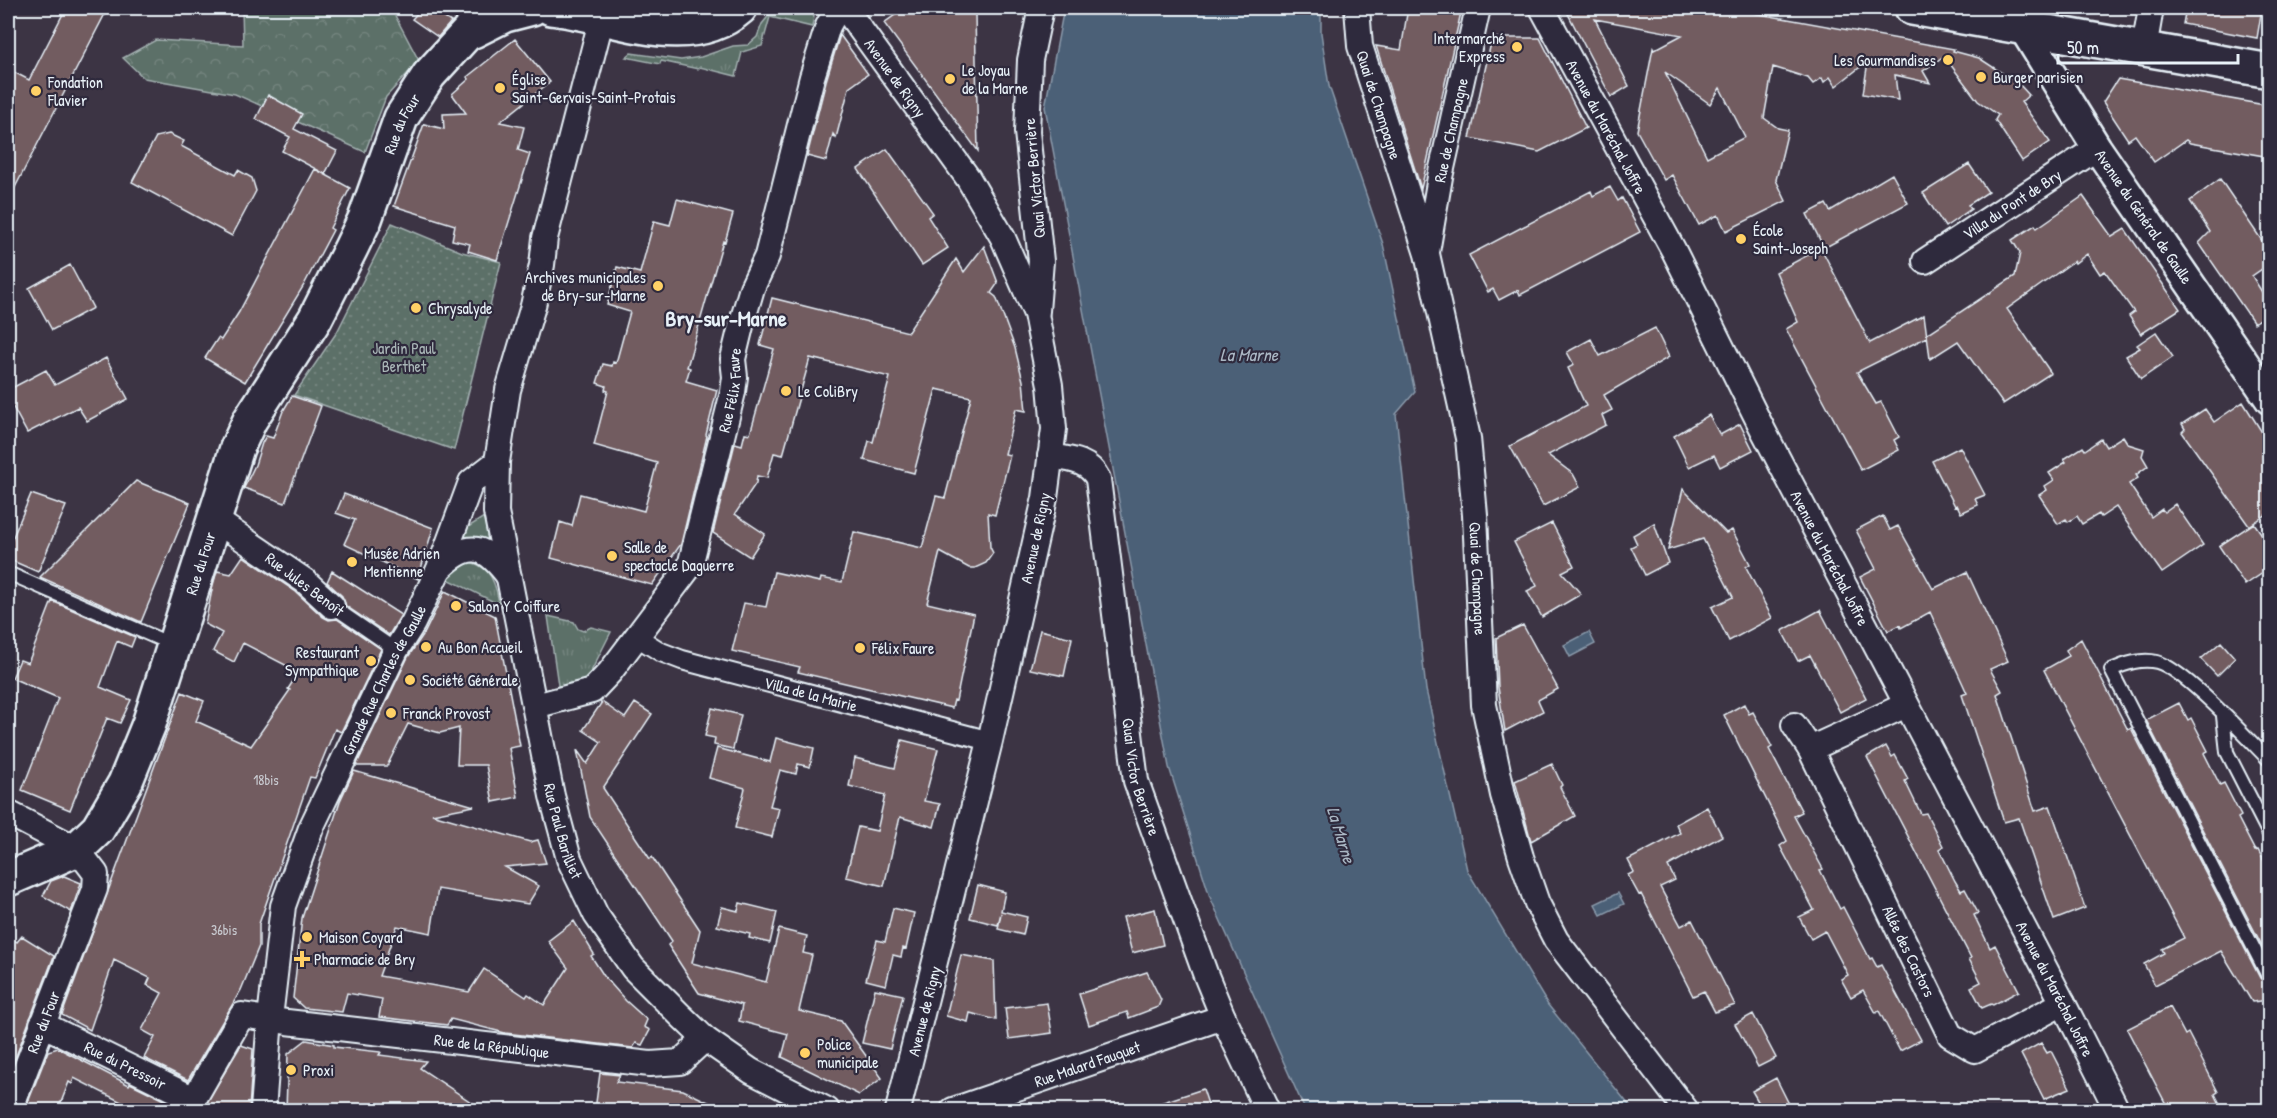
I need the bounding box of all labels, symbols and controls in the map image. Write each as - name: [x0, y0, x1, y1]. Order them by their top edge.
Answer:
- place label: Intermarché Express: [1433, 27, 1506, 67]
- scale bar: [2058, 27, 2238, 65]
- street label: Avenue de Rigny: [859, 34, 932, 122]
- text: 50 m: [2067, 35, 2099, 60]
- marker: Intermarché Express: [1510, 40, 1524, 54]
- street label: Quai de Champagne: [1351, 48, 1407, 163]
- place label: Les Gourmandises: [1834, 49, 1936, 71]
- marker: Les Gourmandises: [1941, 53, 1955, 67]
- street label: Avenue du Maréchal Joffre: [1561, 56, 1652, 198]
- place label: Le Joyau de la Marne: [962, 59, 1029, 99]
- place label: Burger parisien: [1993, 66, 2083, 88]
- place label: Église Saint-Gervais-Saint-Protais: [512, 68, 676, 108]
- marker: Burger parisien: [1974, 70, 1988, 84]
- place label: Fondation Flavier: [47, 71, 103, 111]
- marker: Le Joyau de la Marne: [943, 72, 957, 86]
- street label: Rue de Champagne: [1428, 75, 1473, 184]
- marker: Église Saint-Gervais-Saint-Protais: [493, 81, 507, 95]
- marker: Fondation Flavier: [29, 84, 43, 98]
- street label: Rue du Four: [378, 89, 425, 157]
- street label: Quai Victor Berrière: [1018, 117, 1050, 239]
- street label: Avenue du Général de Gaulle: [2090, 145, 2198, 289]
- street label: Villa du Pont de Bry: [1958, 163, 2066, 244]
- place label: École Saint-Joseph: [1753, 219, 1828, 259]
- marker: École Saint-Joseph: [1734, 232, 1748, 246]
- place label: Archives municipales de Bry-sur-Marne: [525, 266, 647, 306]
- marker: Archives municipales de Bry-sur-Marne: [651, 279, 665, 293]
- place label: Chrysalyde: [428, 297, 493, 319]
- marker: Chrysalyde: [409, 301, 423, 315]
- district label: Bry-sur-Marne: [665, 303, 787, 334]
- park label: Jardin Paul Berthet: [372, 337, 437, 377]
- water label: La Marne: [1220, 342, 1279, 367]
- street label: Rue Félix Faure: [712, 344, 747, 435]
- place label: Le ColiBry: [798, 380, 858, 402]
- marker: Le ColiBry: [779, 384, 793, 398]
- street label: Avenue du Maréchal Joffre: [1786, 487, 1875, 630]
- street label: Avenue de Rigny: [1015, 490, 1055, 586]
- street label: Quai de Champagne: [1464, 521, 1492, 636]
- street label: Rue du Four: [180, 529, 221, 598]
- place label: Salle de spectacle Daguerre: [624, 536, 735, 576]
- place label: Musée Adrien Mentienne: [364, 542, 440, 582]
- street label: Rue Jules Benoît: [261, 547, 349, 621]
- marker: Salle de spectacle Daguerre: [605, 549, 619, 563]
- marker: Musée Adrien Mentienne: [345, 555, 359, 569]
- place label: Salon Y Coiffure: [468, 595, 561, 617]
- marker: Salon Y Coiffure: [449, 599, 463, 613]
- street label: Grande Rue Charles de Gaulle: [336, 601, 431, 759]
- place label: Au Bon Accueil: [438, 636, 523, 658]
- place label: Félix Faure: [871, 637, 935, 659]
- marker: Au Bon Accueil: [419, 640, 433, 654]
- place label: Restaurant Sympathique: [285, 641, 360, 681]
- marker: Félix Faure: [853, 641, 867, 655]
- marker: Restaurant Sympathique: [364, 654, 378, 668]
- place label: Société Générale: [422, 669, 519, 691]
- street label: Villa de la Mairie: [762, 671, 860, 717]
- marker: Société Générale: [403, 673, 417, 687]
- place label: Franck Provost: [402, 702, 491, 724]
- marker: Franck Provost: [384, 706, 398, 720]
- street label: Quai Victor Berrière: [1117, 717, 1166, 839]
- house number: 18bis: [253, 770, 279, 789]
- street label: Rue Paul Barilliet: [539, 781, 588, 883]
- water label: La Marne: [1321, 804, 1362, 867]
- street label: Allée des Castors: [1877, 902, 1941, 1001]
- street label: Avenue du Maréchal Joffre: [2011, 917, 2099, 1061]
- house number: 36bis: [211, 920, 237, 939]
- place label: Maison Coyard: [319, 926, 403, 948]
- marker: Maison Coyard: [300, 930, 314, 944]
- place label: Pharmacie de Bry: [314, 948, 415, 970]
- marker: Pharmacie de Bry: [295, 952, 309, 966]
- street label: Avenue de Rigny: [902, 963, 946, 1059]
- street label: Rue du Four: [21, 988, 65, 1056]
- street label: Rue de la République: [433, 1028, 551, 1063]
- place label: Police municipale: [817, 1033, 879, 1073]
- street label: Rue Malard Fauquet: [1031, 1035, 1144, 1092]
- street label: Rue du Pressoir: [81, 1036, 170, 1095]
- marker: Police municipale: [798, 1046, 812, 1060]
- place label: Proxi: [303, 1059, 334, 1081]
- marker: Proxi: [284, 1063, 298, 1077]

